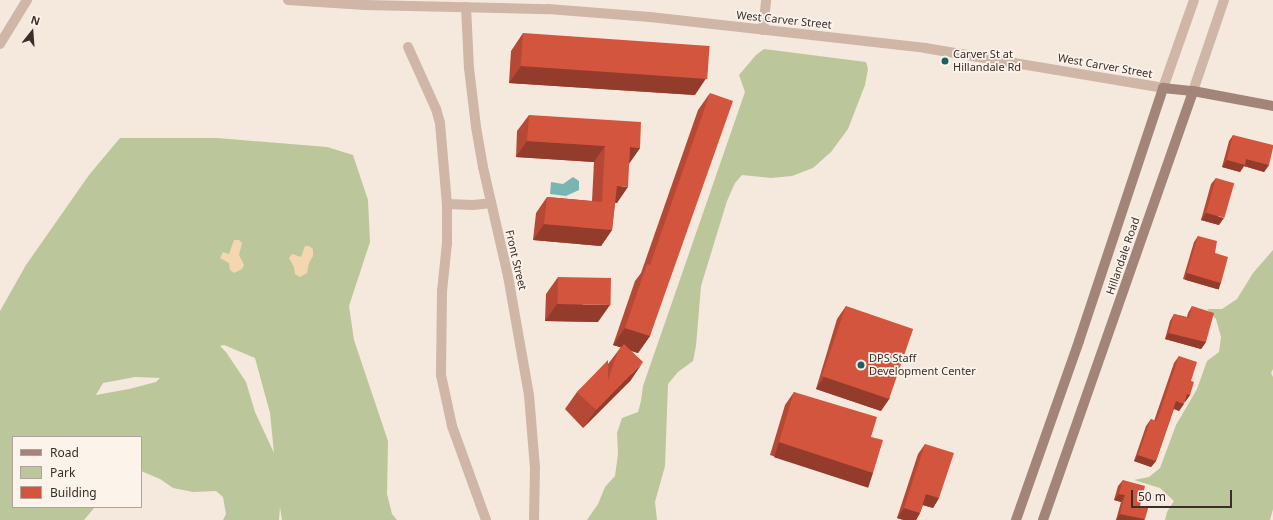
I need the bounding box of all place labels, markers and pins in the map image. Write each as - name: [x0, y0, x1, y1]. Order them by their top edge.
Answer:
- place label: Carver St at Hillandale Rd: [953, 48, 1021, 74]
- marker: Carver St at Hillandale Rd: [940, 56, 950, 66]
- place label: DPS Staff Development Center: [869, 352, 976, 378]
- marker: DPS Staff Development Center: [856, 360, 866, 370]

